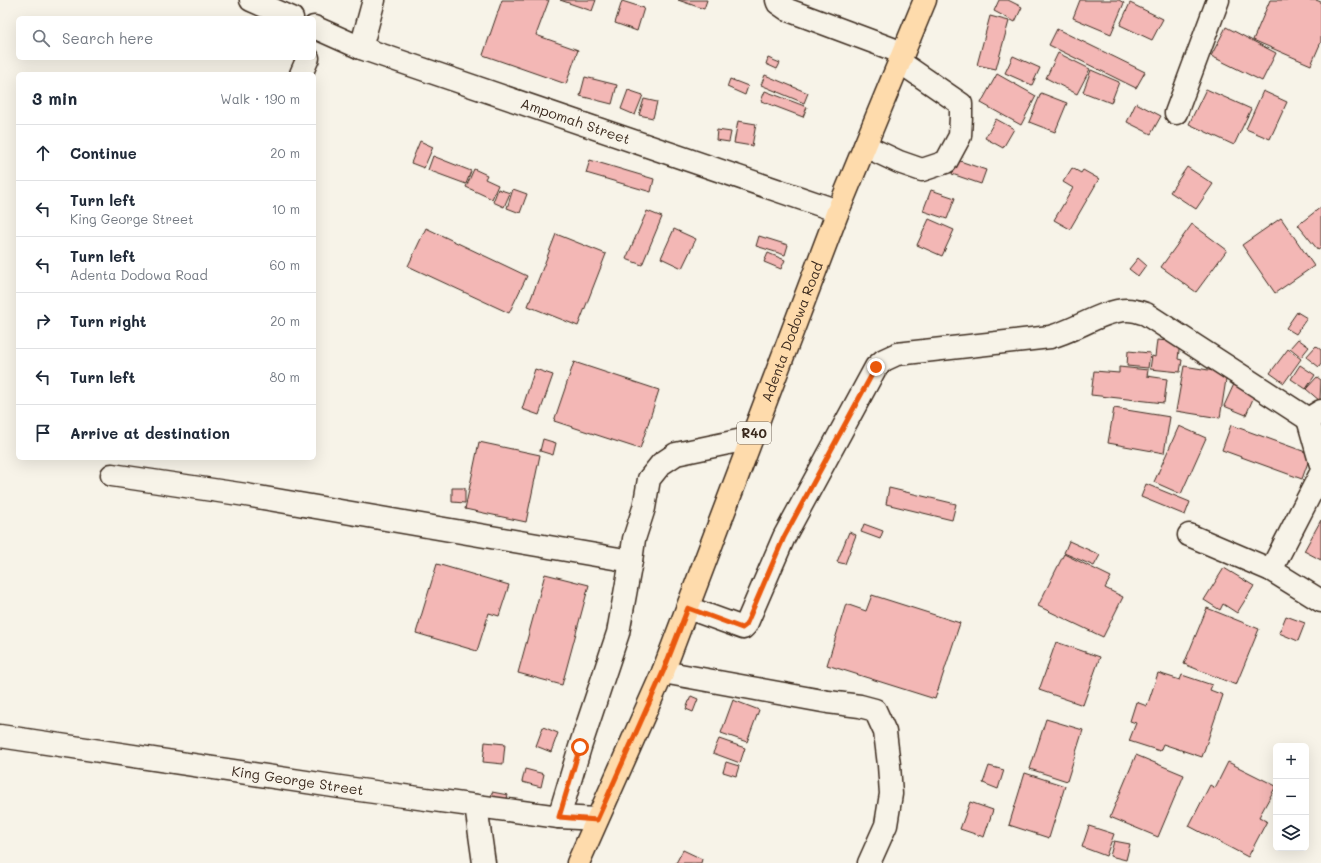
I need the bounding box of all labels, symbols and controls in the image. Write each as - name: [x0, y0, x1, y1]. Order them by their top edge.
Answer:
- search box: [16, 16, 316, 60]
- icon: search: [30, 27, 52, 49]
- text: Search here: [62, 28, 153, 48]
- text: 3 min: [32, 87, 77, 109]
- text: Walk · 190 m: [220, 90, 300, 107]
- street label: Ampomah Street: [518, 93, 633, 148]
- icon: ahead: [32, 142, 54, 164]
- text: Continue: [70, 143, 137, 163]
- text: 20 m: [270, 144, 300, 161]
- text: Turn left: [70, 190, 135, 210]
- icon: left: [32, 198, 54, 220]
- text: 10 m: [272, 200, 300, 217]
- text: King George Street: [70, 210, 194, 227]
- text: Turn left: [70, 246, 135, 266]
- icon: left: [32, 254, 54, 276]
- text: 60 m: [270, 256, 300, 273]
- street label: Adenta Dodowa Road: [756, 259, 827, 404]
- text: Adenta Dodowa Road: [70, 266, 208, 283]
- icon: right: [32, 310, 54, 332]
- text: Turn right: [70, 311, 147, 331]
- text: 20 m: [270, 312, 300, 329]
- route end: [867, 358, 885, 376]
- icon: left: [32, 366, 54, 388]
- text: Turn left: [70, 367, 135, 387]
- text: 80 m: [270, 368, 300, 385]
- icon: arrive: [32, 422, 54, 444]
- road number: R40: [737, 422, 771, 444]
- text: Arrive at destination: [70, 423, 230, 443]
- route start: [571, 738, 589, 756]
- map controls: [1273, 743, 1309, 851]
- button: +: [1273, 743, 1309, 779]
- street label: King George Street: [230, 761, 365, 799]
- button: −: [1273, 779, 1309, 815]
- button: layers: [1273, 815, 1309, 851]

